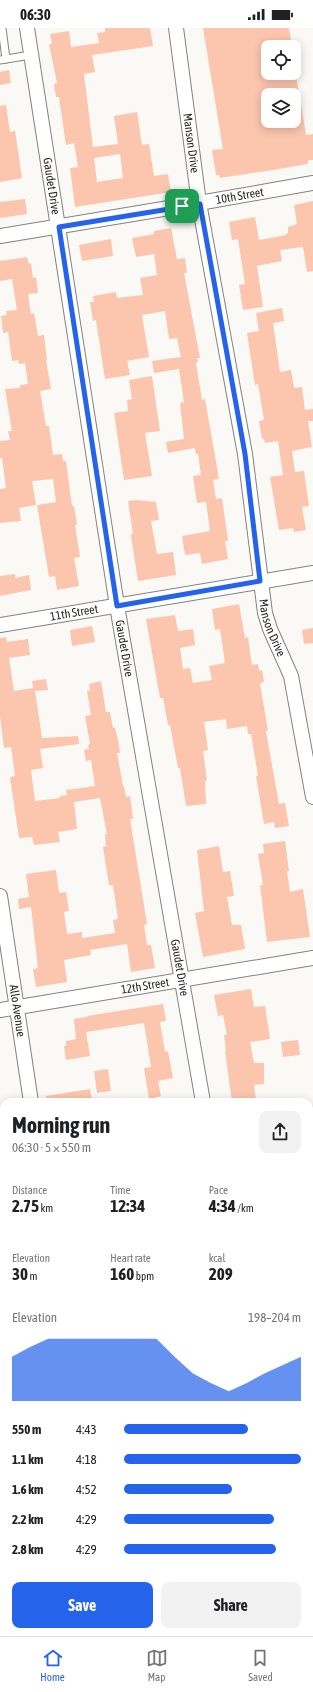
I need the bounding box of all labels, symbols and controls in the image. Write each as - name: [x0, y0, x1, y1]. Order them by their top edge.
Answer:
- text: 06:30: [20, 6, 51, 23]
- map controls: [261, 40, 301, 128]
- button: locate: [261, 40, 301, 80]
- button: layers: [261, 88, 301, 128]
- street label: Manson Drive: [180, 112, 202, 174]
- street label: Gaudet Drive: [40, 157, 63, 216]
- street label: 10th Street: [215, 185, 265, 207]
- pin: [165, 189, 199, 223]
- icon: arrive: [171, 195, 193, 217]
- street label: Manson Drive: [256, 598, 288, 659]
- street label: 11th Street: [49, 602, 100, 624]
- street label: Gaudet Drive: [113, 619, 136, 678]
- street label: Gaudet Drive: [168, 938, 192, 997]
- street label: 12th Street: [120, 975, 171, 997]
- street label: Allo Avenue: [6, 984, 28, 1038]
- button: share: [259, 1111, 301, 1153]
- text: Morning run: [12, 1112, 110, 1138]
- text: 06:30 · 5 × 550 m: [12, 1140, 91, 1155]
- text: Distance: [12, 1184, 47, 1196]
- text: Time: [110, 1184, 130, 1196]
- text: Pace: [209, 1184, 228, 1196]
- text: 2.75: [12, 1196, 39, 1216]
- text: 12:34: [110, 1196, 145, 1216]
- text: 4:34: [209, 1196, 236, 1216]
- text: km: [39, 1202, 53, 1214]
- text: /km: [236, 1202, 254, 1214]
- text: Elevation: [12, 1252, 50, 1264]
- text: Heart rate: [110, 1252, 151, 1264]
- text: kcal: [209, 1252, 225, 1264]
- text: 30: [12, 1264, 28, 1284]
- text: 160: [110, 1264, 134, 1284]
- text: 209: [209, 1264, 233, 1284]
- text: m: [28, 1270, 37, 1282]
- text: bpm: [134, 1270, 154, 1282]
- text: Elevation: [12, 1310, 57, 1325]
- text: 198–204 m: [248, 1310, 301, 1325]
- text: 550 m: [12, 1422, 41, 1437]
- text: 4:43: [76, 1422, 97, 1437]
- text: 1.1 km: [12, 1452, 43, 1467]
- text: 4:18: [76, 1452, 97, 1467]
- text: 1.6 km: [12, 1482, 43, 1497]
- text: 4:52: [76, 1482, 97, 1497]
- text: 2.2 km: [12, 1512, 43, 1527]
- text: 4:29: [76, 1512, 97, 1527]
- text: 2.8 km: [12, 1542, 43, 1557]
- text: 4:29: [76, 1542, 97, 1557]
- button: Save: [12, 1582, 153, 1628]
- button: Share: [161, 1582, 301, 1628]
- tab: Home: [40, 1647, 65, 1683]
- tab: Map: [146, 1647, 168, 1683]
- tab: Saved: [248, 1647, 273, 1683]

